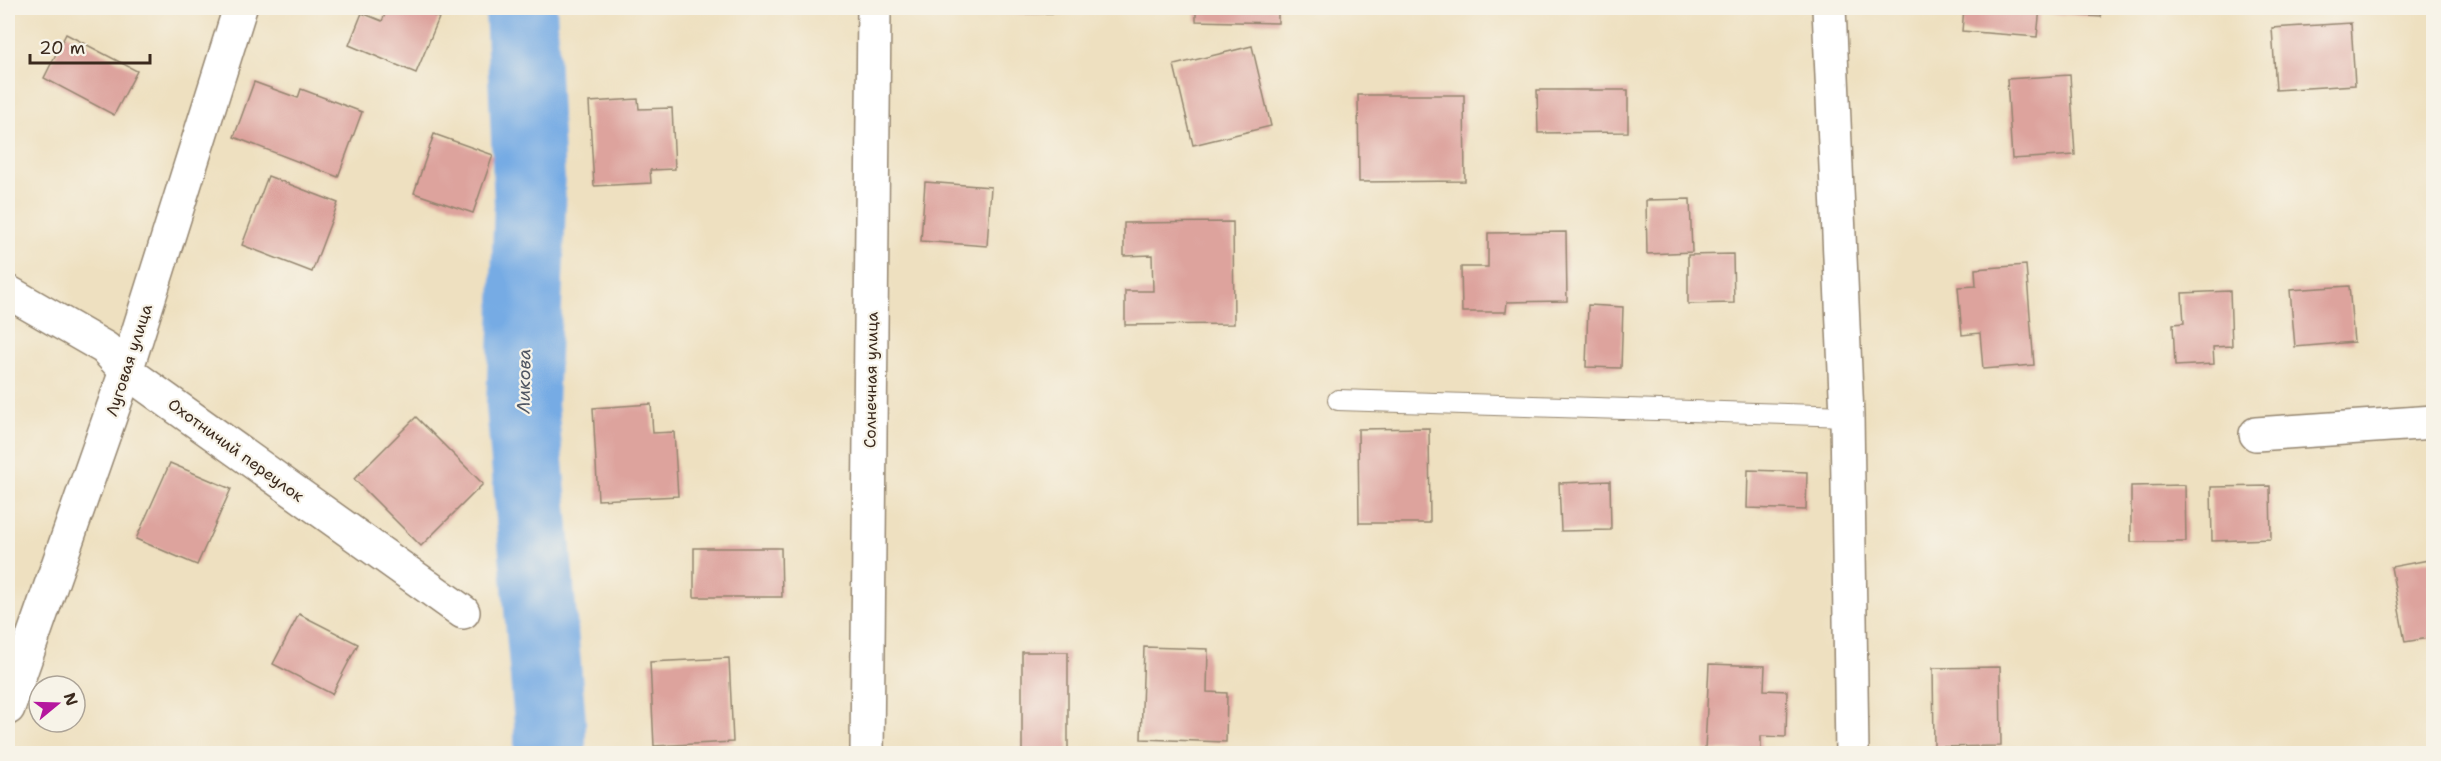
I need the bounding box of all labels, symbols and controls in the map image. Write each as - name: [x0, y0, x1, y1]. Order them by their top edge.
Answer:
- scale bar: [30, 27, 150, 65]
- text: 20 m: [39, 36, 85, 60]
- street label: Луговая улица: [101, 301, 157, 419]
- street label: Солнечная улица: [859, 312, 883, 448]
- water label: Ликова: [511, 348, 537, 415]
- street label: Охотничий переулок: [164, 393, 309, 507]
- north arrow: [27, 674, 87, 734]
- text: N: [59, 690, 83, 709]

